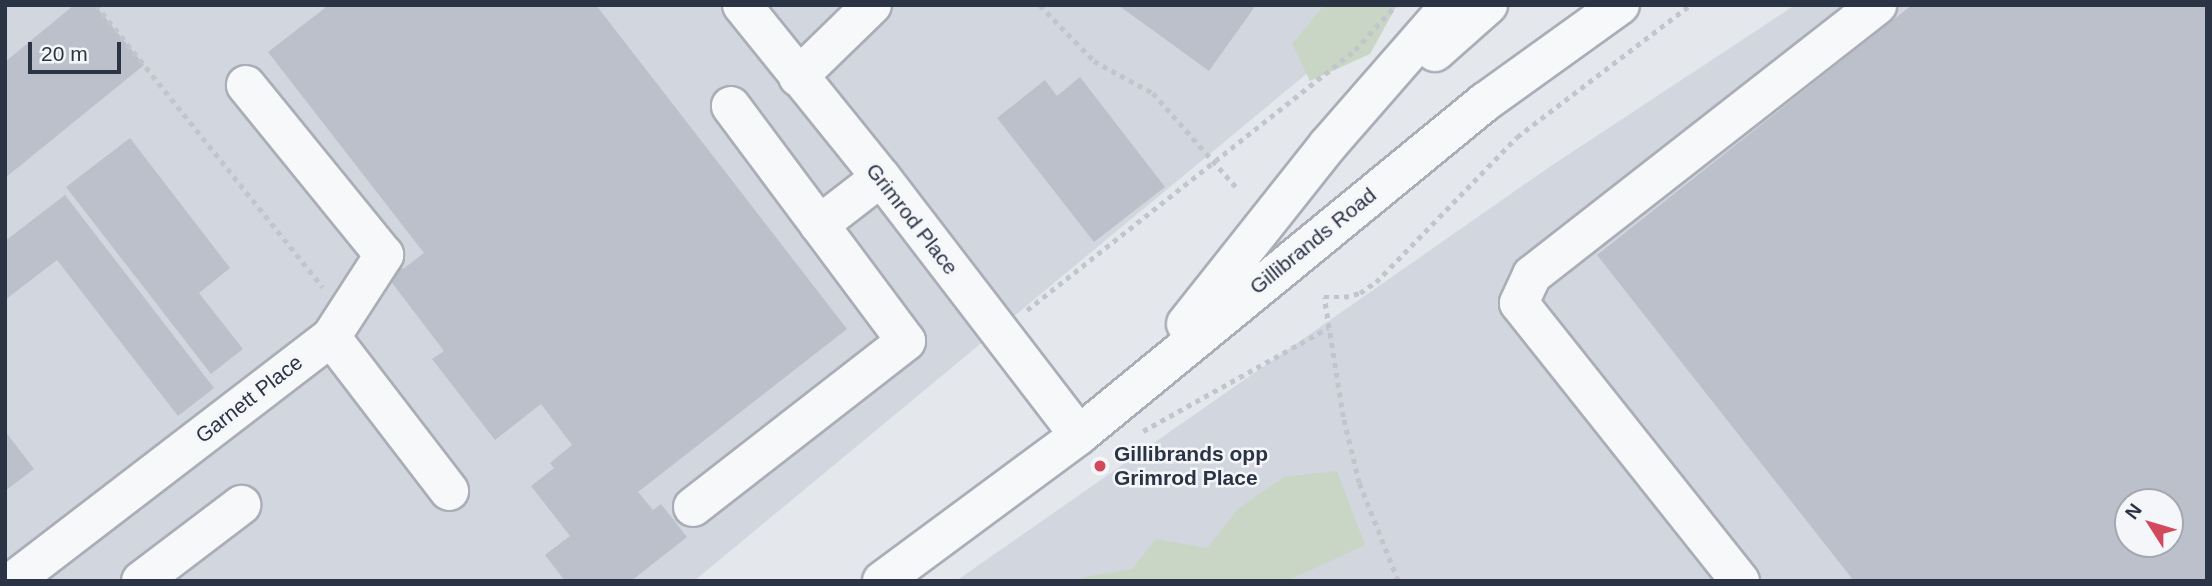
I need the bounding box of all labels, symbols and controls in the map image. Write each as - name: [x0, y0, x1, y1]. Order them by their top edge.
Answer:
- scale bar: [32, 28, 124, 72]
- text: 20 m: [41, 42, 88, 65]
- street label: Grimrod Place: [861, 158, 963, 280]
- street label: Gillibrands Road: [1245, 182, 1381, 300]
- street label: Garnett Place: [191, 350, 307, 448]
- place label: Gillibrands opp Grimrod Place: [1114, 441, 1268, 491]
- marker: Gillibrands opp Grimrod Place: [1092, 458, 1108, 474]
- north arrow: [2114, 488, 2184, 558]
- text: N: [2121, 499, 2146, 523]

